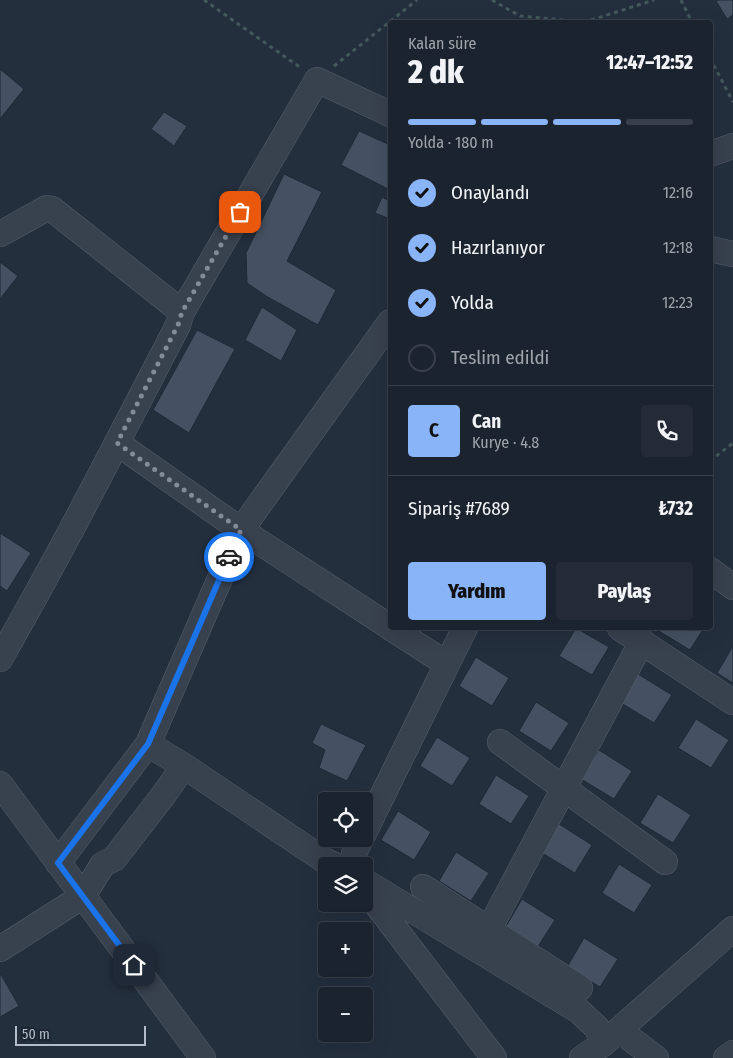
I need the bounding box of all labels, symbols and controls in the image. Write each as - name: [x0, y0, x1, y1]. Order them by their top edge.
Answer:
- text: Kalan süre: [408, 34, 476, 53]
- text: 12:47–12:52: [606, 51, 693, 74]
- text: 2 dk: [408, 53, 464, 91]
- text: Yolda · 180 m: [408, 133, 494, 152]
- icon: check: [408, 179, 436, 207]
- text: Onaylandı: [451, 181, 530, 204]
- text: 12:16: [663, 183, 693, 202]
- pin: [219, 191, 261, 233]
- icon: bag: [226, 198, 254, 226]
- icon: check: [408, 234, 436, 262]
- text: Hazırlanıyor: [451, 236, 545, 259]
- text: 12:18: [663, 238, 693, 257]
- icon: check: [408, 289, 436, 317]
- text: Yolda: [451, 291, 494, 314]
- text: 12:23: [662, 293, 693, 312]
- text: Teslim edildi: [451, 346, 549, 369]
- button: phone: [641, 405, 693, 457]
- text: Can: [472, 410, 501, 433]
- text: C: [429, 419, 439, 442]
- text: Kurye · 4.8: [472, 433, 539, 452]
- text: Sipariş #7689: [408, 497, 510, 520]
- text: ₺732: [658, 497, 693, 520]
- courier: [204, 532, 254, 582]
- icon: car: [215, 543, 243, 571]
- button: Yardım: [408, 562, 546, 620]
- button: Paylaş: [556, 562, 693, 620]
- map controls: [318, 792, 373, 1042]
- button: locate: [318, 792, 373, 847]
- button: layers: [318, 857, 373, 912]
- button: +: [318, 922, 373, 977]
- pin: [113, 944, 155, 986]
- icon: home: [120, 951, 148, 979]
- button: −: [318, 987, 373, 1042]
- scale bar: [15, 1023, 146, 1046]
- text: 50 m: [22, 1026, 50, 1043]

